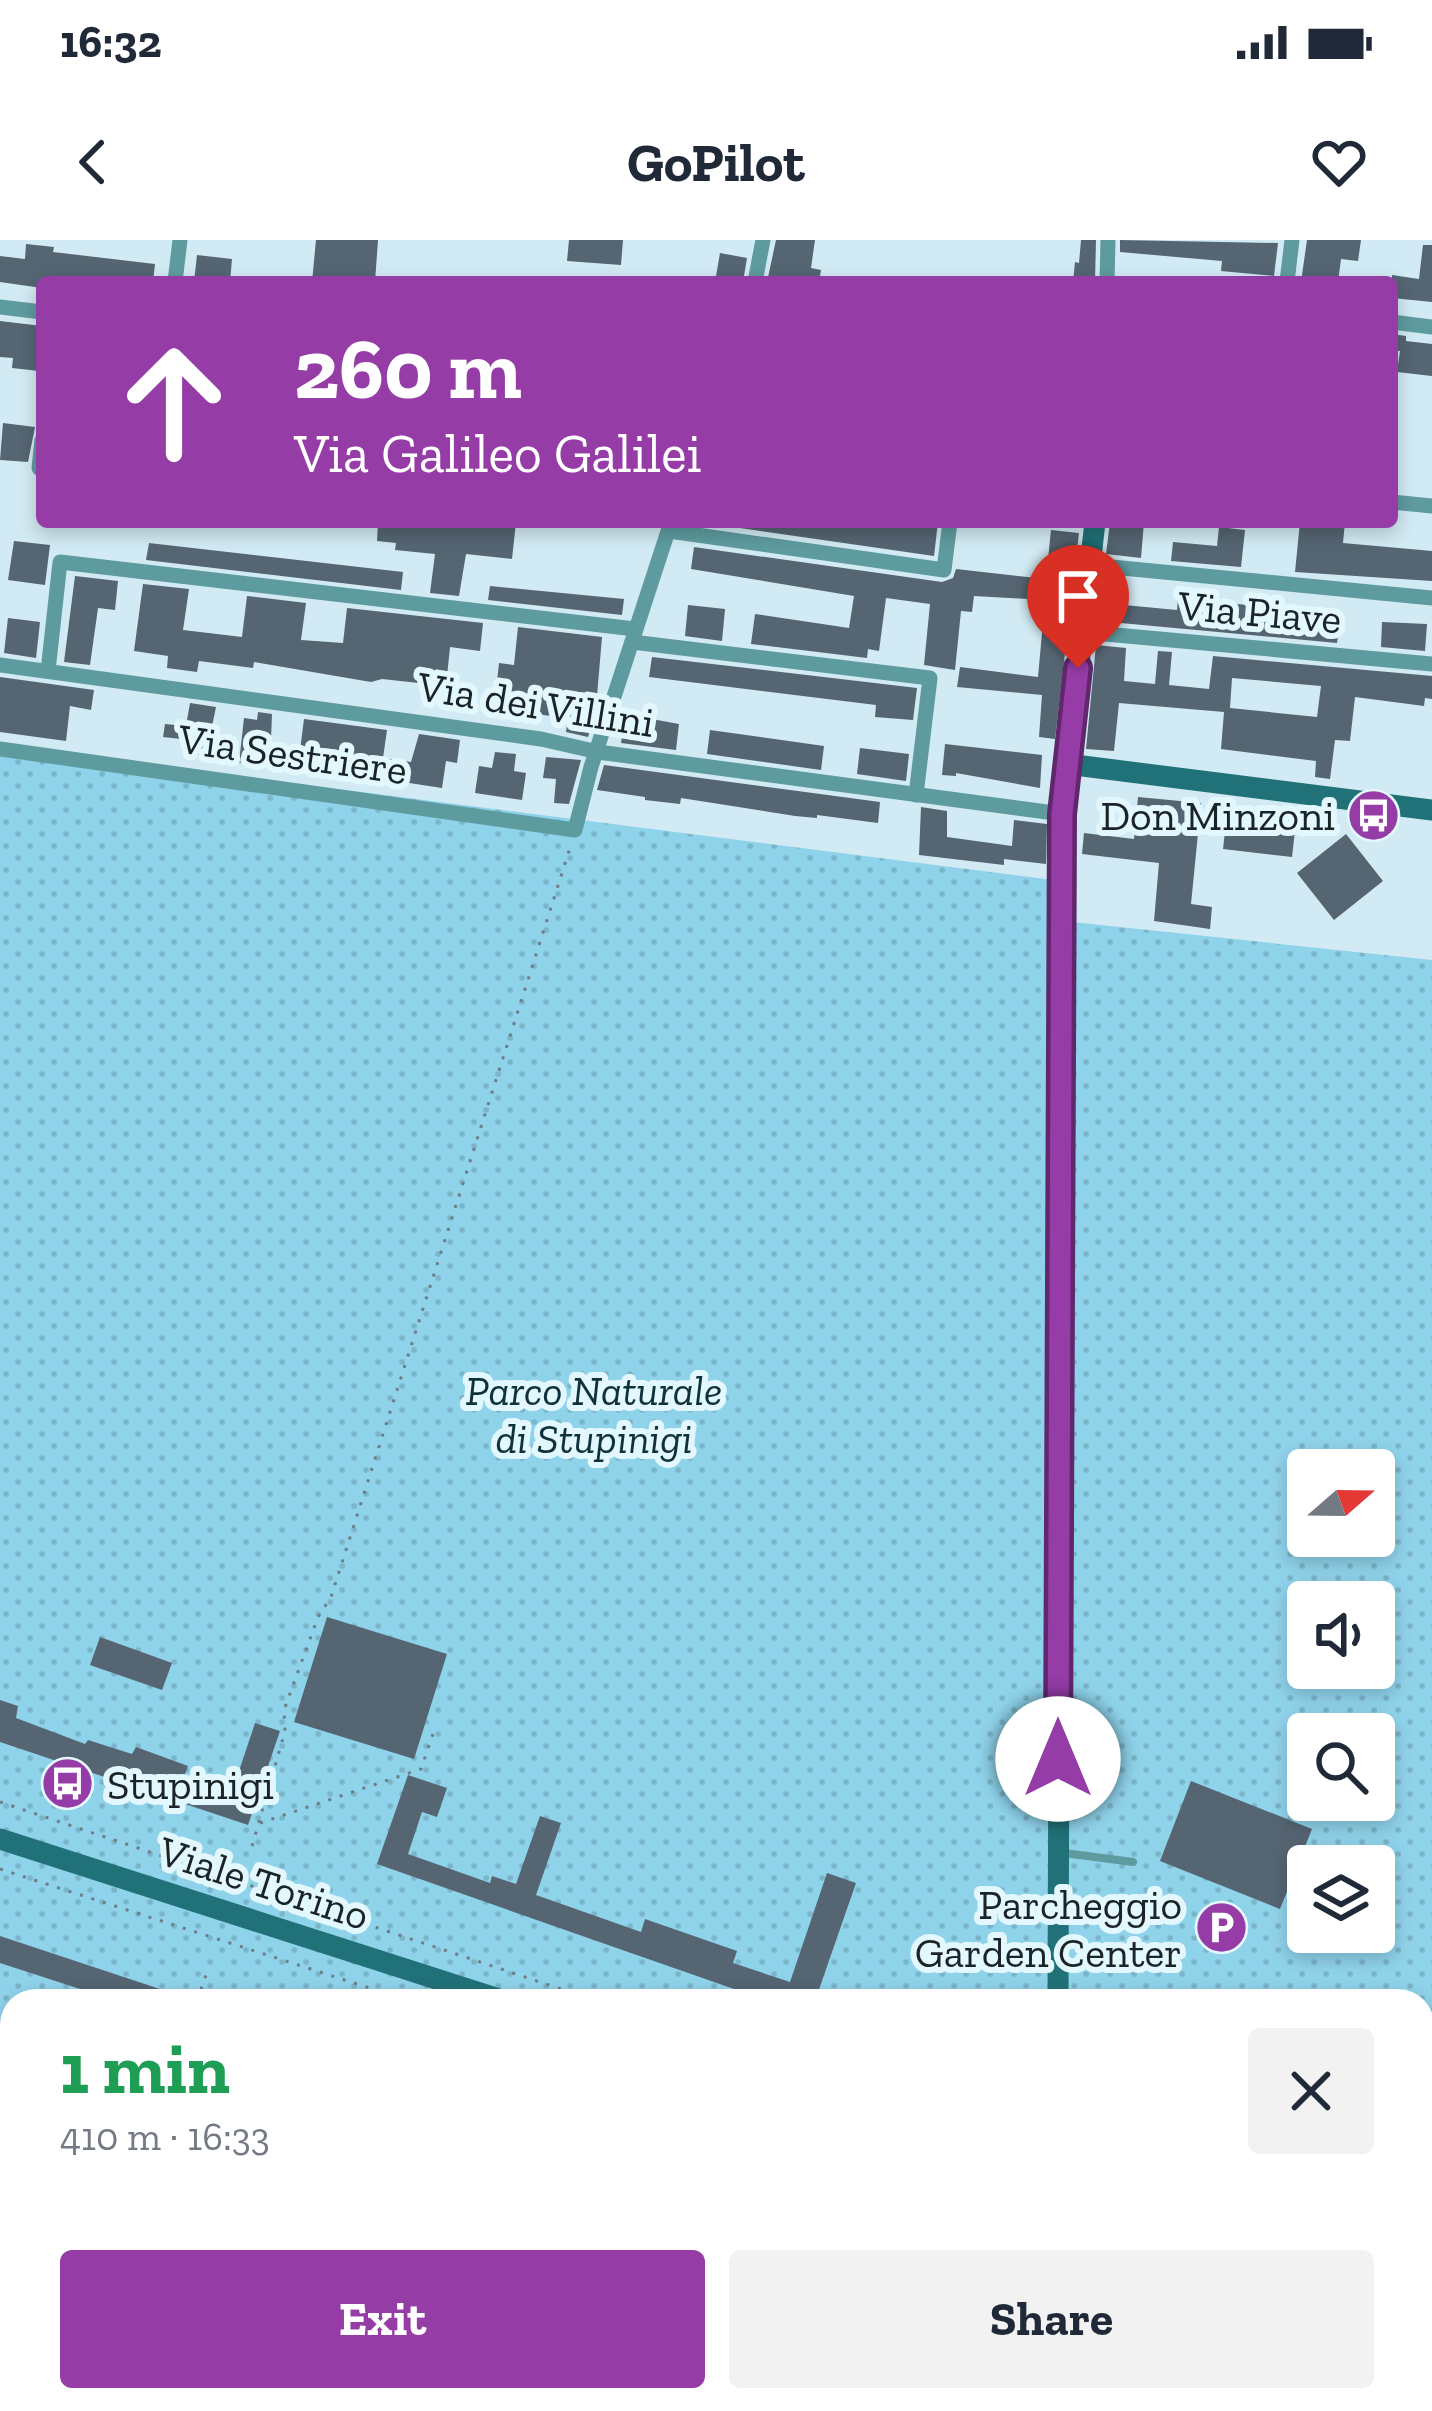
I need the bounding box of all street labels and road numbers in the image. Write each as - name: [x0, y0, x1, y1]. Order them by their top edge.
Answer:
- street label: Via Piave: [1175, 579, 1344, 645]
- street label: Via dei Villini: [413, 660, 658, 748]
- street label: Via Sestriere: [174, 713, 411, 795]
- street label: Viale Torino: [151, 1825, 376, 1941]

